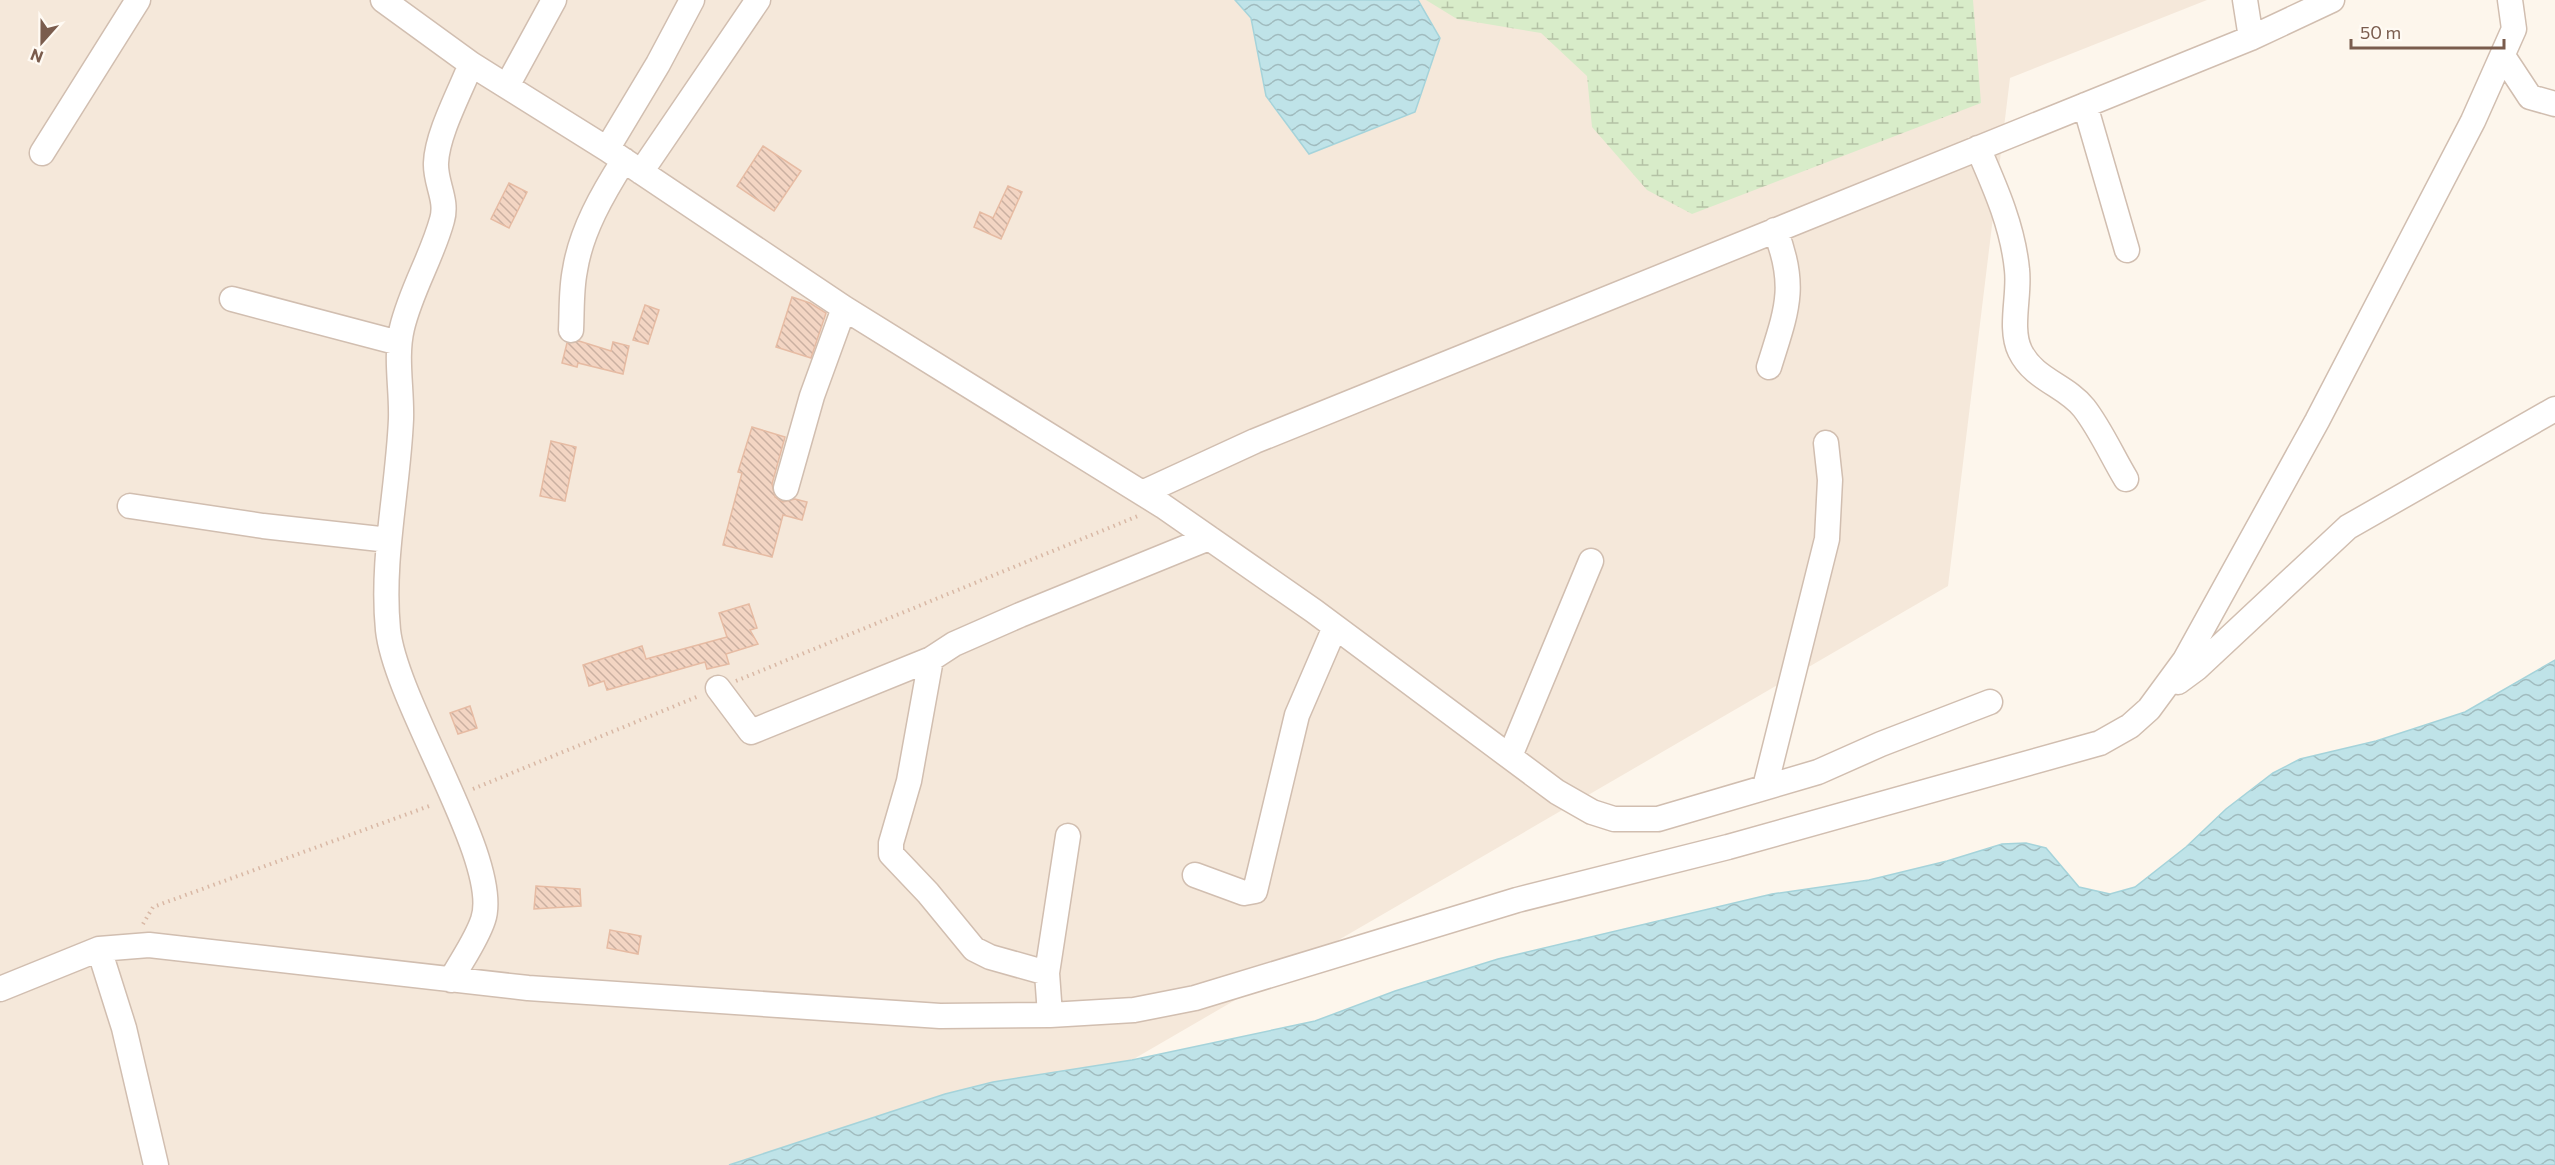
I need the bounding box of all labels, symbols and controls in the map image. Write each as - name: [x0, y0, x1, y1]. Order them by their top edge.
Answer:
- north arrow: [12, 12, 72, 72]
- scale bar: [2351, 12, 2504, 50]
- text: 50 m: [2360, 21, 2401, 43]
- text: N: [27, 45, 45, 67]

